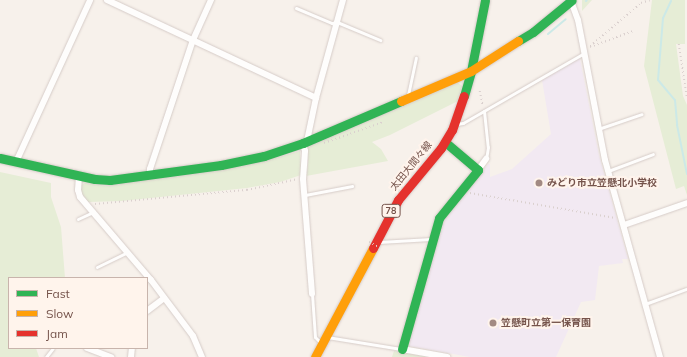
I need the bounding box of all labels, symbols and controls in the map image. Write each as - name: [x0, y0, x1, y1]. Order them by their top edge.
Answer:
- street label: 太田大間々線: [387, 139, 435, 193]
- place label: みどり市立笠懸北小学校: [547, 177, 657, 189]
- marker: みどり市立笠懸北小学校: [534, 178, 544, 188]
- road number: 78: [381, 204, 401, 218]
- legend: [8, 277, 148, 349]
- text: Fast: [46, 286, 70, 301]
- text: Slow: [46, 306, 74, 321]
- place label: 笠懸町立第一保育園: [501, 317, 591, 329]
- marker: 笠懸町立第一保育園: [488, 318, 498, 328]
- text: Jam: [46, 326, 68, 341]

